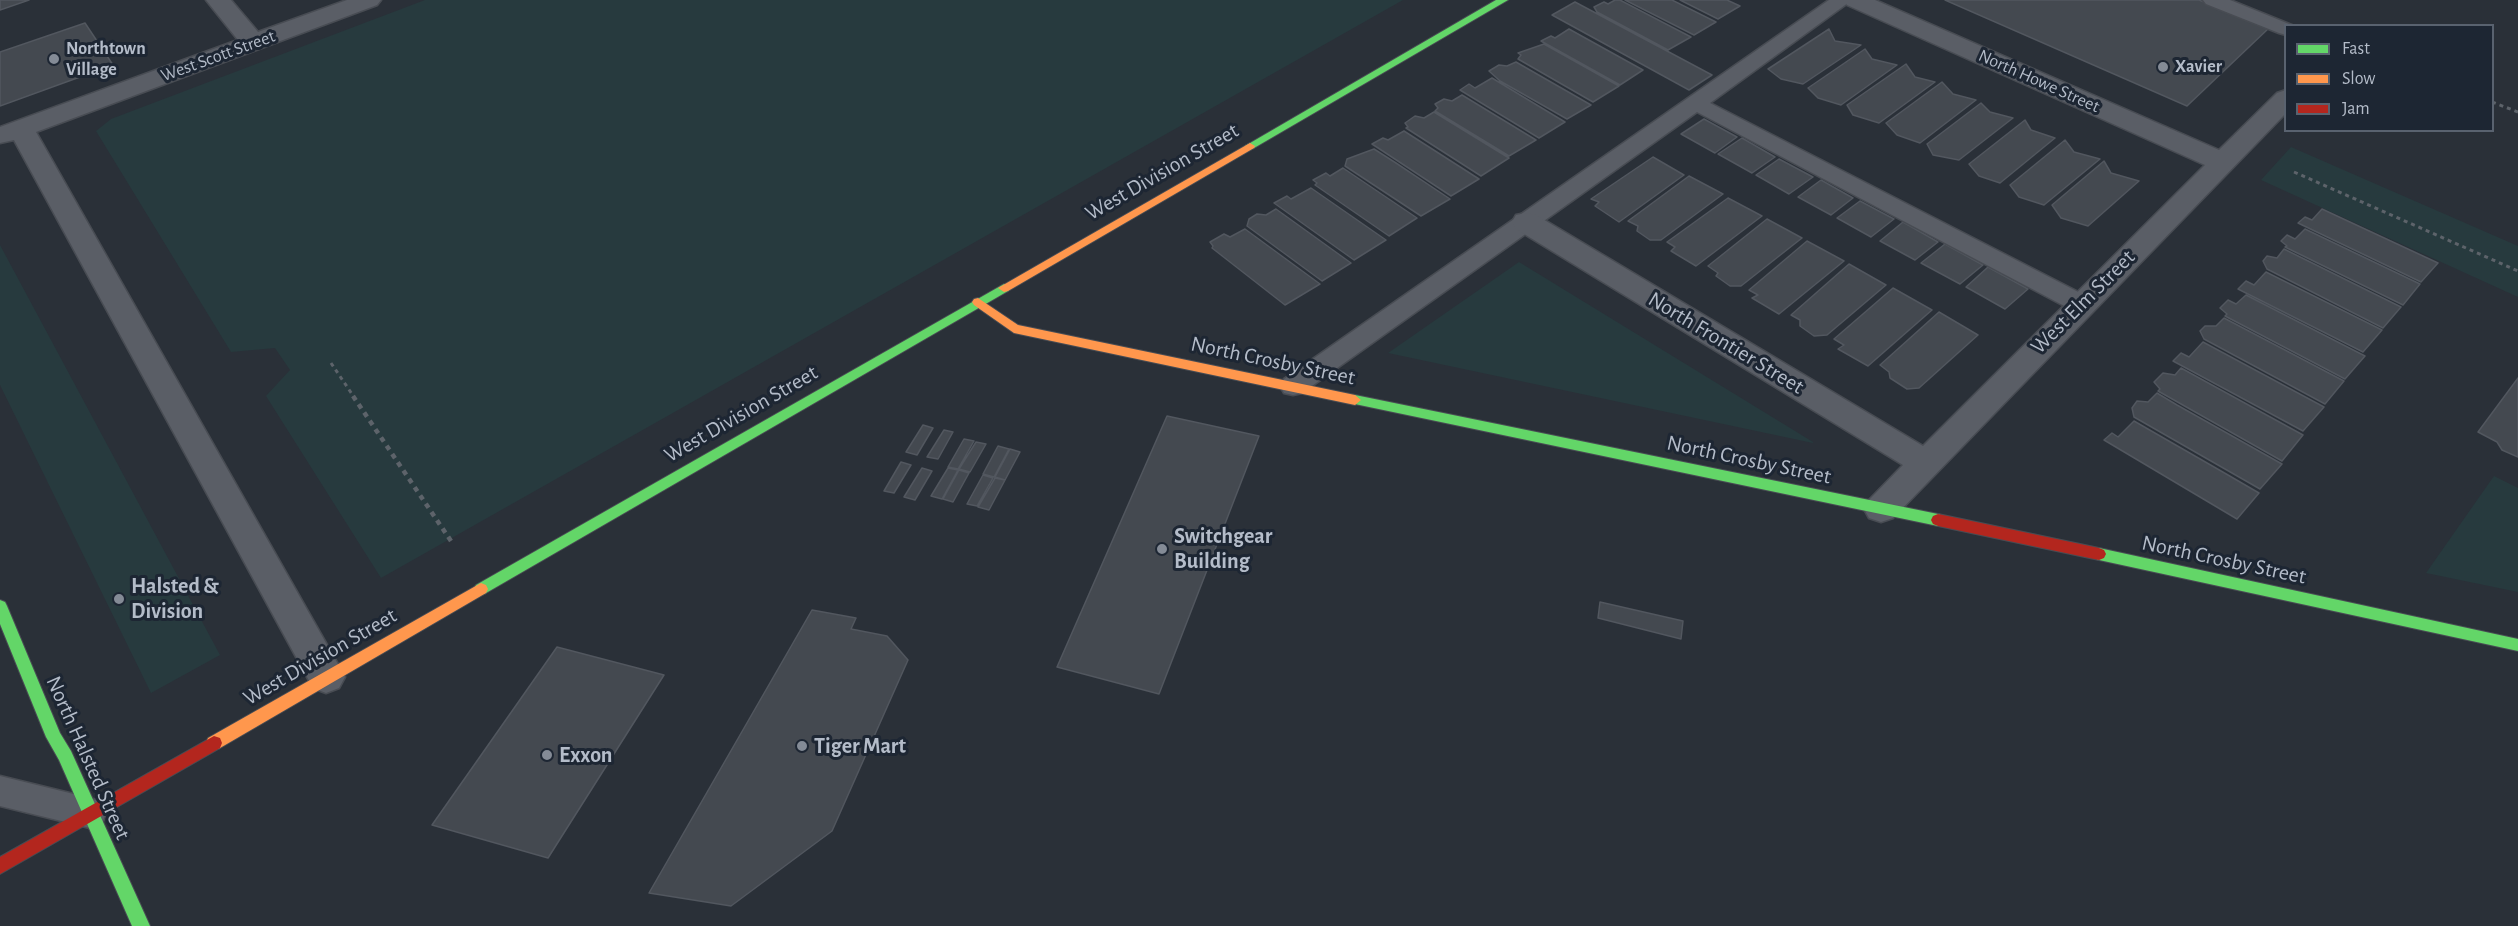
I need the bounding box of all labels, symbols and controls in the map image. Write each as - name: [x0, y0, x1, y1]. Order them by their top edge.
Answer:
- legend: [2284, 24, 2494, 132]
- street label: West Scott Street: [158, 25, 278, 87]
- place label: Northtown Village: [66, 38, 146, 80]
- text: Fast: [2342, 40, 2370, 58]
- street label: North Howe Street: [1975, 45, 2103, 117]
- marker: Northtown Village: [47, 52, 61, 66]
- place label: Xavier: [2175, 56, 2222, 78]
- marker: Xavier: [2156, 60, 2170, 74]
- text: Slow: [2342, 70, 2375, 88]
- text: Jam: [2342, 100, 2370, 118]
- street label: West Division Street: [1081, 117, 1243, 227]
- street label: West Elm Street: [2025, 244, 2141, 360]
- street label: North Frontier Street: [1643, 286, 1809, 400]
- street label: North Crosby Street: [1188, 331, 1358, 391]
- street label: West Division Street: [660, 359, 822, 469]
- street label: North Crosby Street: [1664, 430, 1834, 490]
- place label: Switchgear Building: [1174, 523, 1272, 574]
- street label: North Crosby Street: [2139, 530, 2309, 590]
- marker: Switchgear Building: [1155, 542, 1169, 556]
- place label: Halsted & Division: [131, 573, 219, 624]
- marker: Halsted & Division: [112, 592, 126, 606]
- street label: West Division Street: [239, 602, 401, 712]
- street label: North Halsted Street: [40, 672, 136, 844]
- place label: Tiger Mart: [814, 733, 906, 759]
- marker: Tiger Mart: [795, 739, 809, 753]
- place label: Exxon: [559, 742, 613, 768]
- marker: Exxon: [540, 748, 554, 762]

